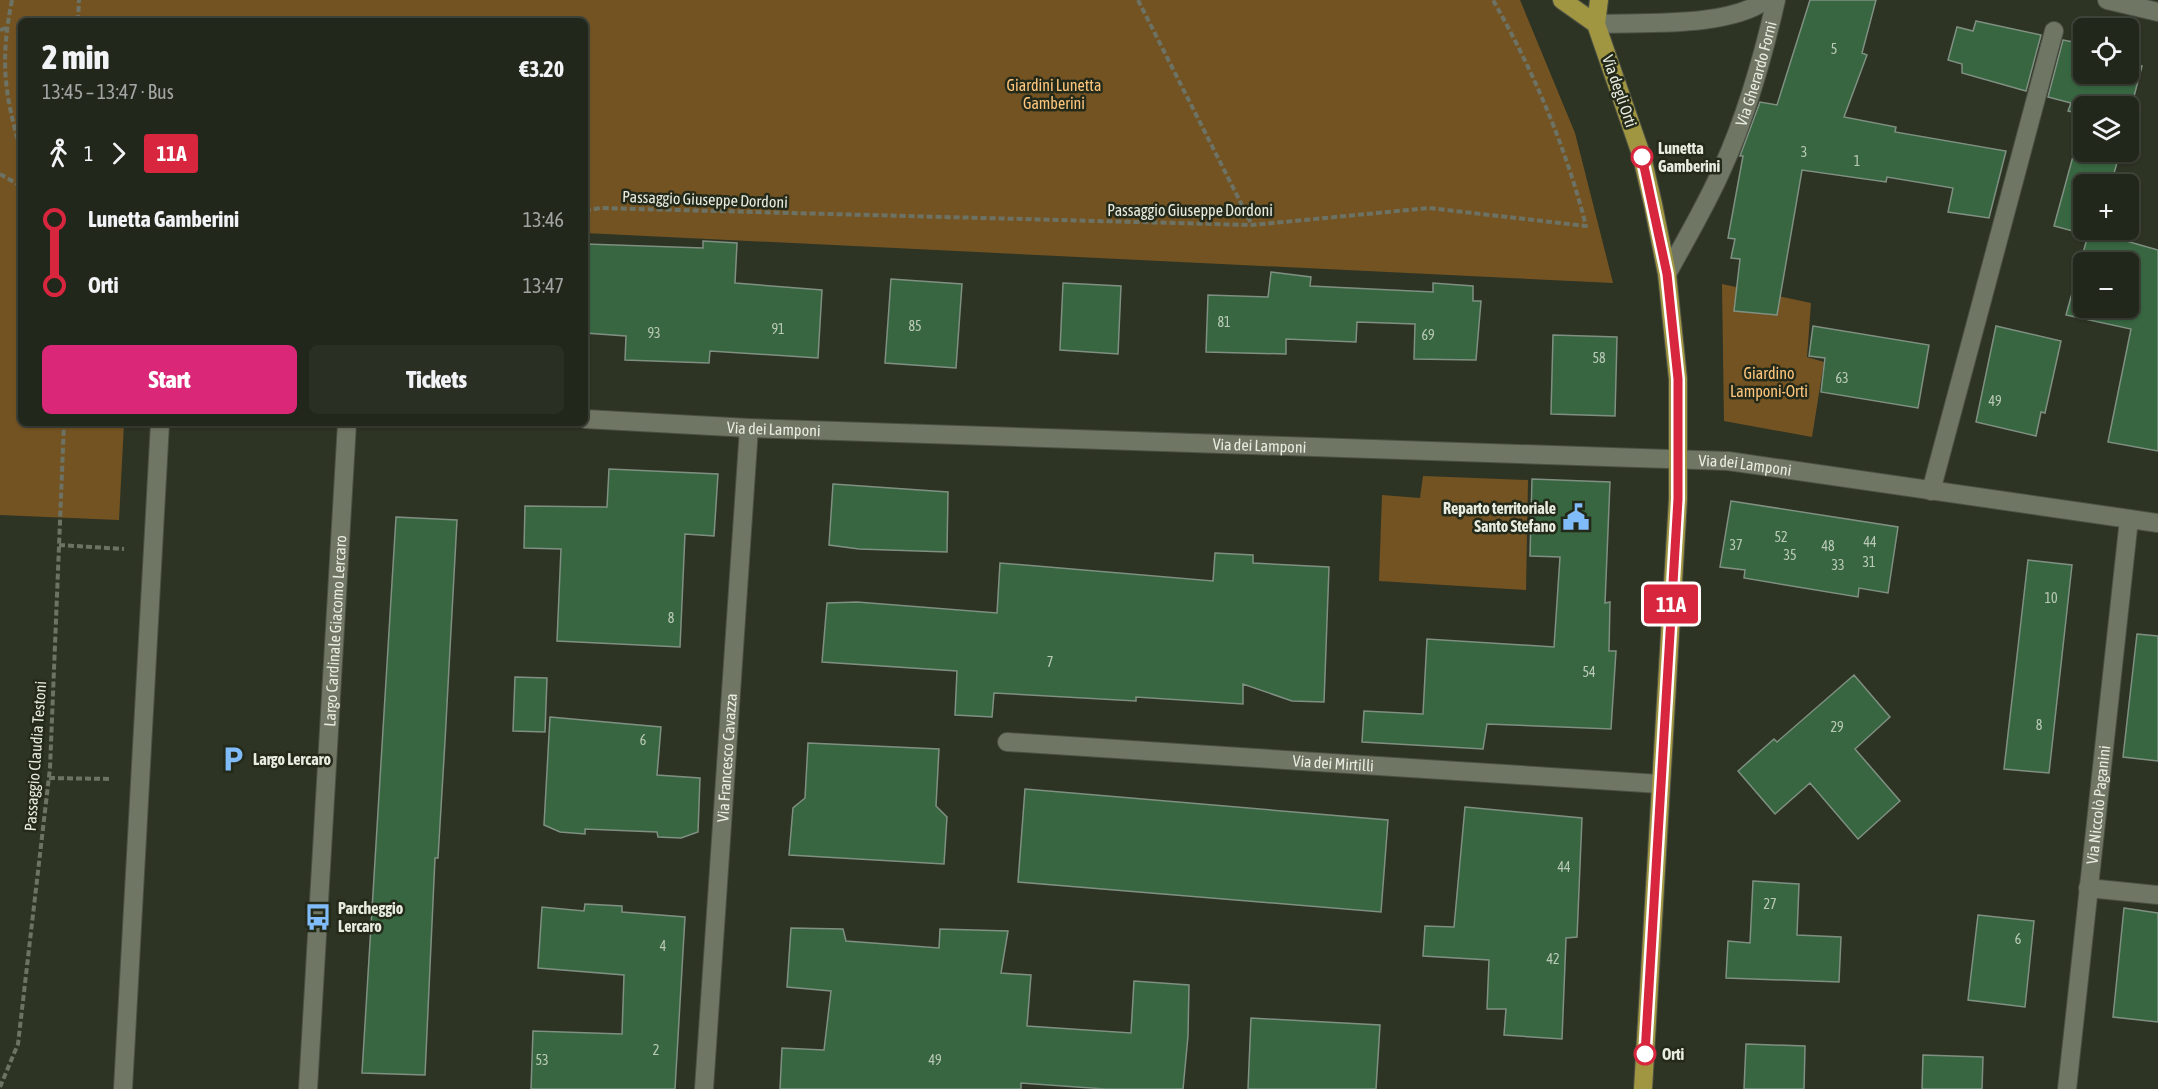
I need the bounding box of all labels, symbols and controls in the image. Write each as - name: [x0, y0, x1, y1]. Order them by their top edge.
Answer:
- map controls: [2073, 18, 2139, 318]
- button: locate: [2073, 18, 2139, 84]
- street label: Via Gherardo Forni: [1732, 19, 1780, 128]
- text: 2 min: [42, 38, 109, 76]
- house number: 5: [1831, 41, 1837, 57]
- street label: Via degli Orti: [1598, 53, 1641, 130]
- text: €3.20: [519, 56, 564, 82]
- park label: Giardini Lunetta Gamberini: [1007, 76, 1101, 112]
- text: 13:45 – 13:47 · Bus: [42, 80, 174, 103]
- button: layers: [2073, 96, 2139, 162]
- icon: walk: [42, 137, 75, 170]
- icon: forward: [102, 137, 135, 170]
- place label: Lunetta Gamberini: [1658, 139, 1720, 175]
- text: 11A: [156, 141, 186, 165]
- text: 1: [84, 142, 93, 165]
- house number: 3: [1801, 144, 1807, 160]
- marker: Lunetta Gamberini: [1631, 146, 1653, 168]
- house number: 1: [1854, 153, 1860, 169]
- button: +: [2073, 174, 2139, 240]
- street label: Passaggio Giuseppe Dordoni: [622, 187, 788, 212]
- street label: Passaggio Giuseppe Dordoni: [1107, 201, 1273, 220]
- text: Lunetta Gamberini: [88, 206, 239, 232]
- text: 13:46: [523, 208, 564, 231]
- button: −: [2073, 252, 2139, 318]
- text: Orti: [88, 272, 119, 298]
- text: 13:47: [523, 274, 564, 297]
- house number: 81: [1217, 314, 1231, 330]
- house number: 85: [908, 318, 922, 334]
- house number: 91: [771, 321, 785, 337]
- house number: 93: [647, 325, 661, 341]
- house number: 69: [1421, 327, 1435, 343]
- button: Start: [42, 345, 297, 414]
- button: Tickets: [309, 345, 564, 414]
- house number: 58: [1592, 350, 1606, 366]
- park label: Giardino Lamponi-Orti: [1730, 364, 1808, 401]
- house number: 63: [1835, 370, 1849, 386]
- house number: 49: [1988, 393, 2002, 409]
- street label: Via dei Lamponi: [726, 418, 821, 440]
- street label: Via dei Lamponi: [1212, 435, 1307, 456]
- street label: Via dei Lamponi: [1698, 451, 1793, 479]
- place label: Reparto territoriale Santo Stefano: [1443, 499, 1556, 535]
- public building icon: Reparto territoriale Santo Stefano: [1561, 502, 1591, 532]
- house number: 52: [1774, 529, 1788, 545]
- house number: 44: [1863, 534, 1877, 550]
- street label: Largo Cardinale Giacomo Lercaro: [320, 535, 349, 727]
- house number: 37: [1729, 537, 1743, 553]
- house number: 48: [1821, 538, 1835, 554]
- house number: 35: [1783, 547, 1797, 563]
- house number: 31: [1862, 554, 1876, 570]
- house number: 33: [1831, 557, 1845, 573]
- line badge: 11A: [1636, 584, 1706, 624]
- house number: 10: [2044, 590, 2058, 606]
- text: 11A: [1656, 592, 1686, 616]
- house number: 8: [668, 610, 675, 626]
- house number: 7: [1047, 654, 1053, 670]
- house number: 54: [1582, 664, 1596, 680]
- street label: Passaggio Claudia Testoni: [21, 680, 50, 832]
- street label: Via Francesco Cavazza: [713, 693, 740, 823]
- house number: 8: [2036, 717, 2043, 733]
- house number: 29: [1830, 719, 1844, 735]
- house number: 6: [640, 732, 647, 748]
- parking icon: Largo Lercaro: [218, 744, 248, 774]
- street label: Via Niccolò Paganini: [2083, 744, 2113, 865]
- place label: Largo Lercaro: [253, 750, 331, 768]
- street label: Via dei Mirtilli: [1292, 751, 1375, 775]
- house number: 44: [1557, 859, 1571, 875]
- house number: 27: [1763, 896, 1777, 912]
- place label: Parcheggio Lercaro: [338, 899, 404, 935]
- bus stop icon: Parcheggio Lercaro: [303, 902, 333, 932]
- house number: 6: [2015, 931, 2022, 947]
- house number: 4: [660, 938, 667, 954]
- house number: 42: [1546, 951, 1560, 967]
- house number: 2: [653, 1042, 659, 1058]
- marker: Orti: [1634, 1043, 1656, 1065]
- place label: Orti: [1662, 1045, 1685, 1063]
- house number: 53: [535, 1052, 549, 1068]
- house number: 49: [928, 1052, 942, 1068]

